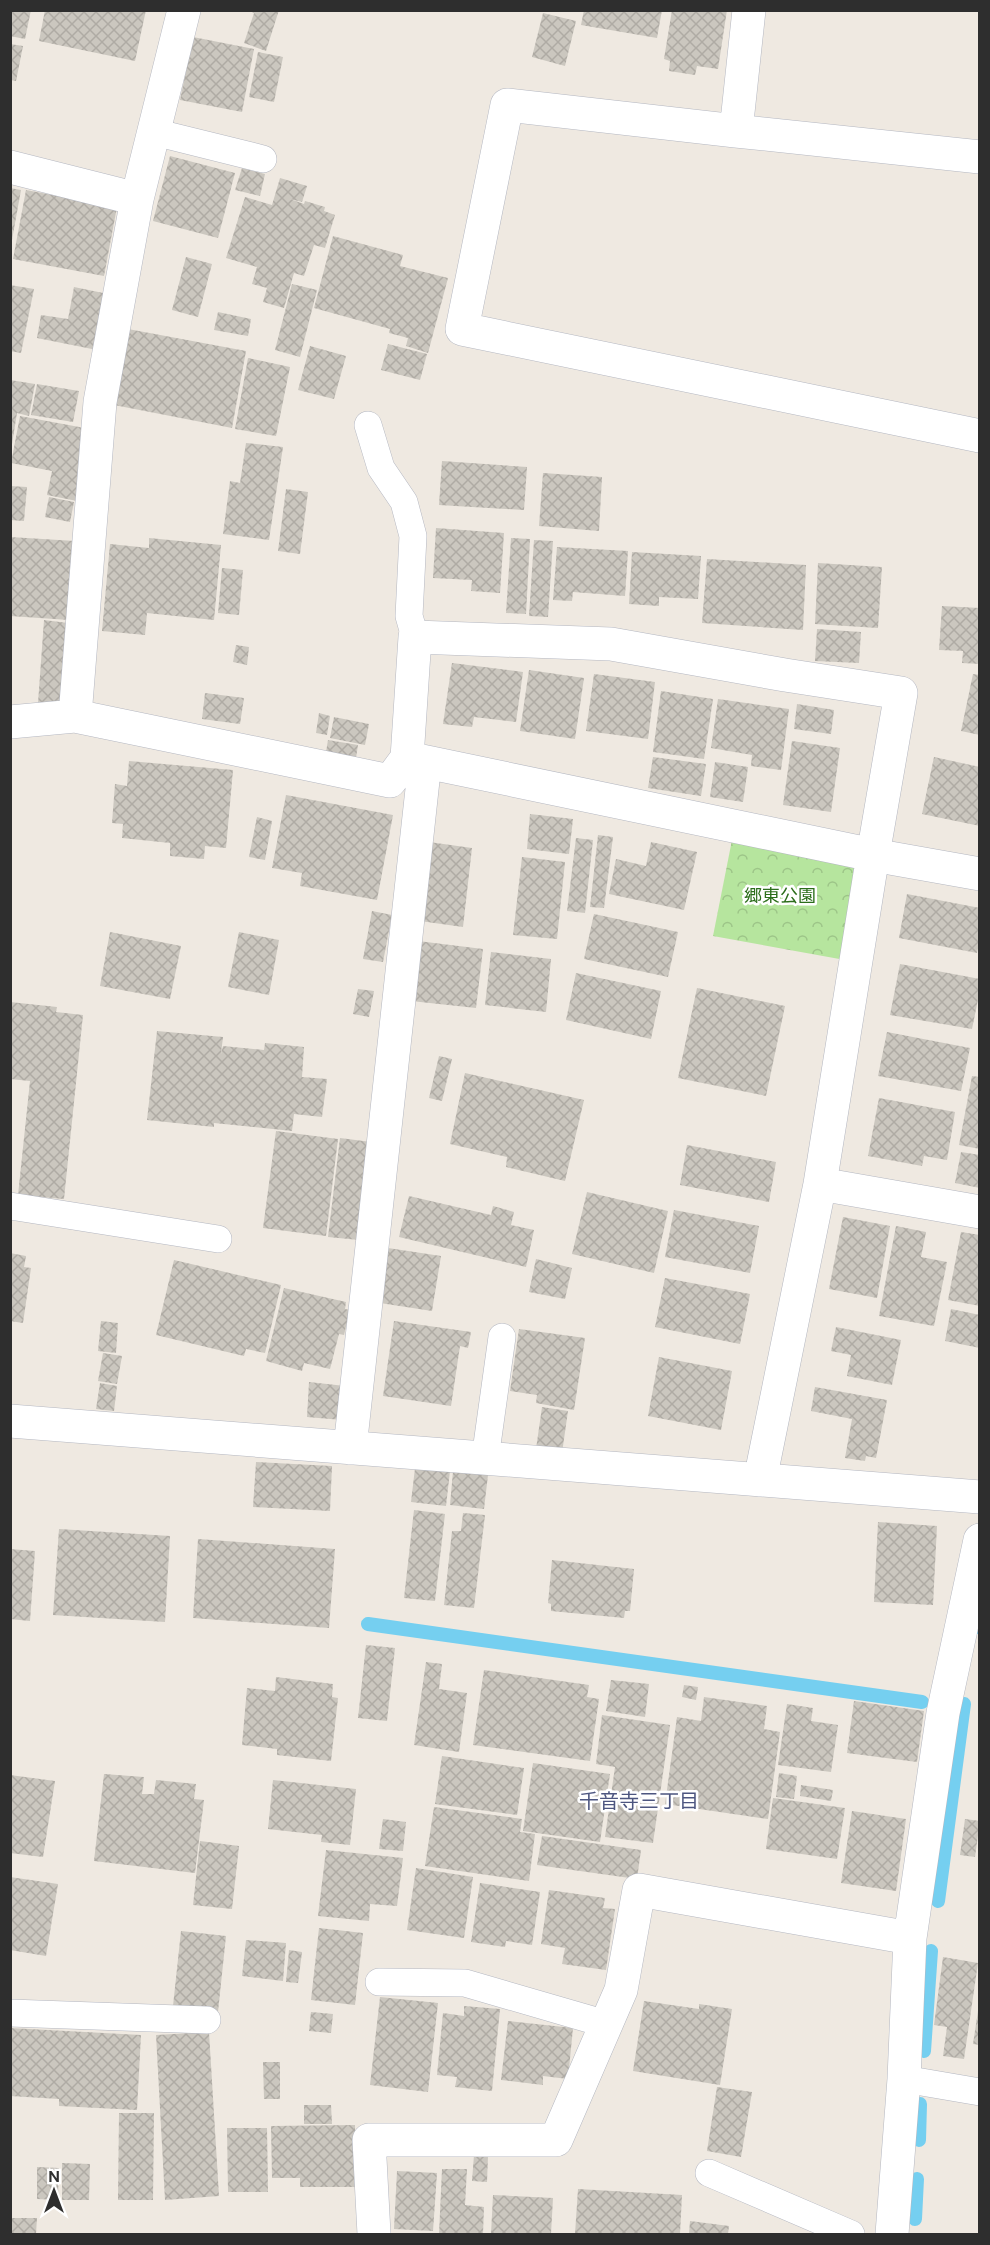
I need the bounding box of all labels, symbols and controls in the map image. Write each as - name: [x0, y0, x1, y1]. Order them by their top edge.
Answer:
- park label: 郷東公園: [744, 884, 816, 908]
- district label: 千音寺三丁目: [579, 1788, 699, 1814]
- north arrow: [24, 2161, 84, 2221]
- text: N: [48, 2166, 60, 2187]

